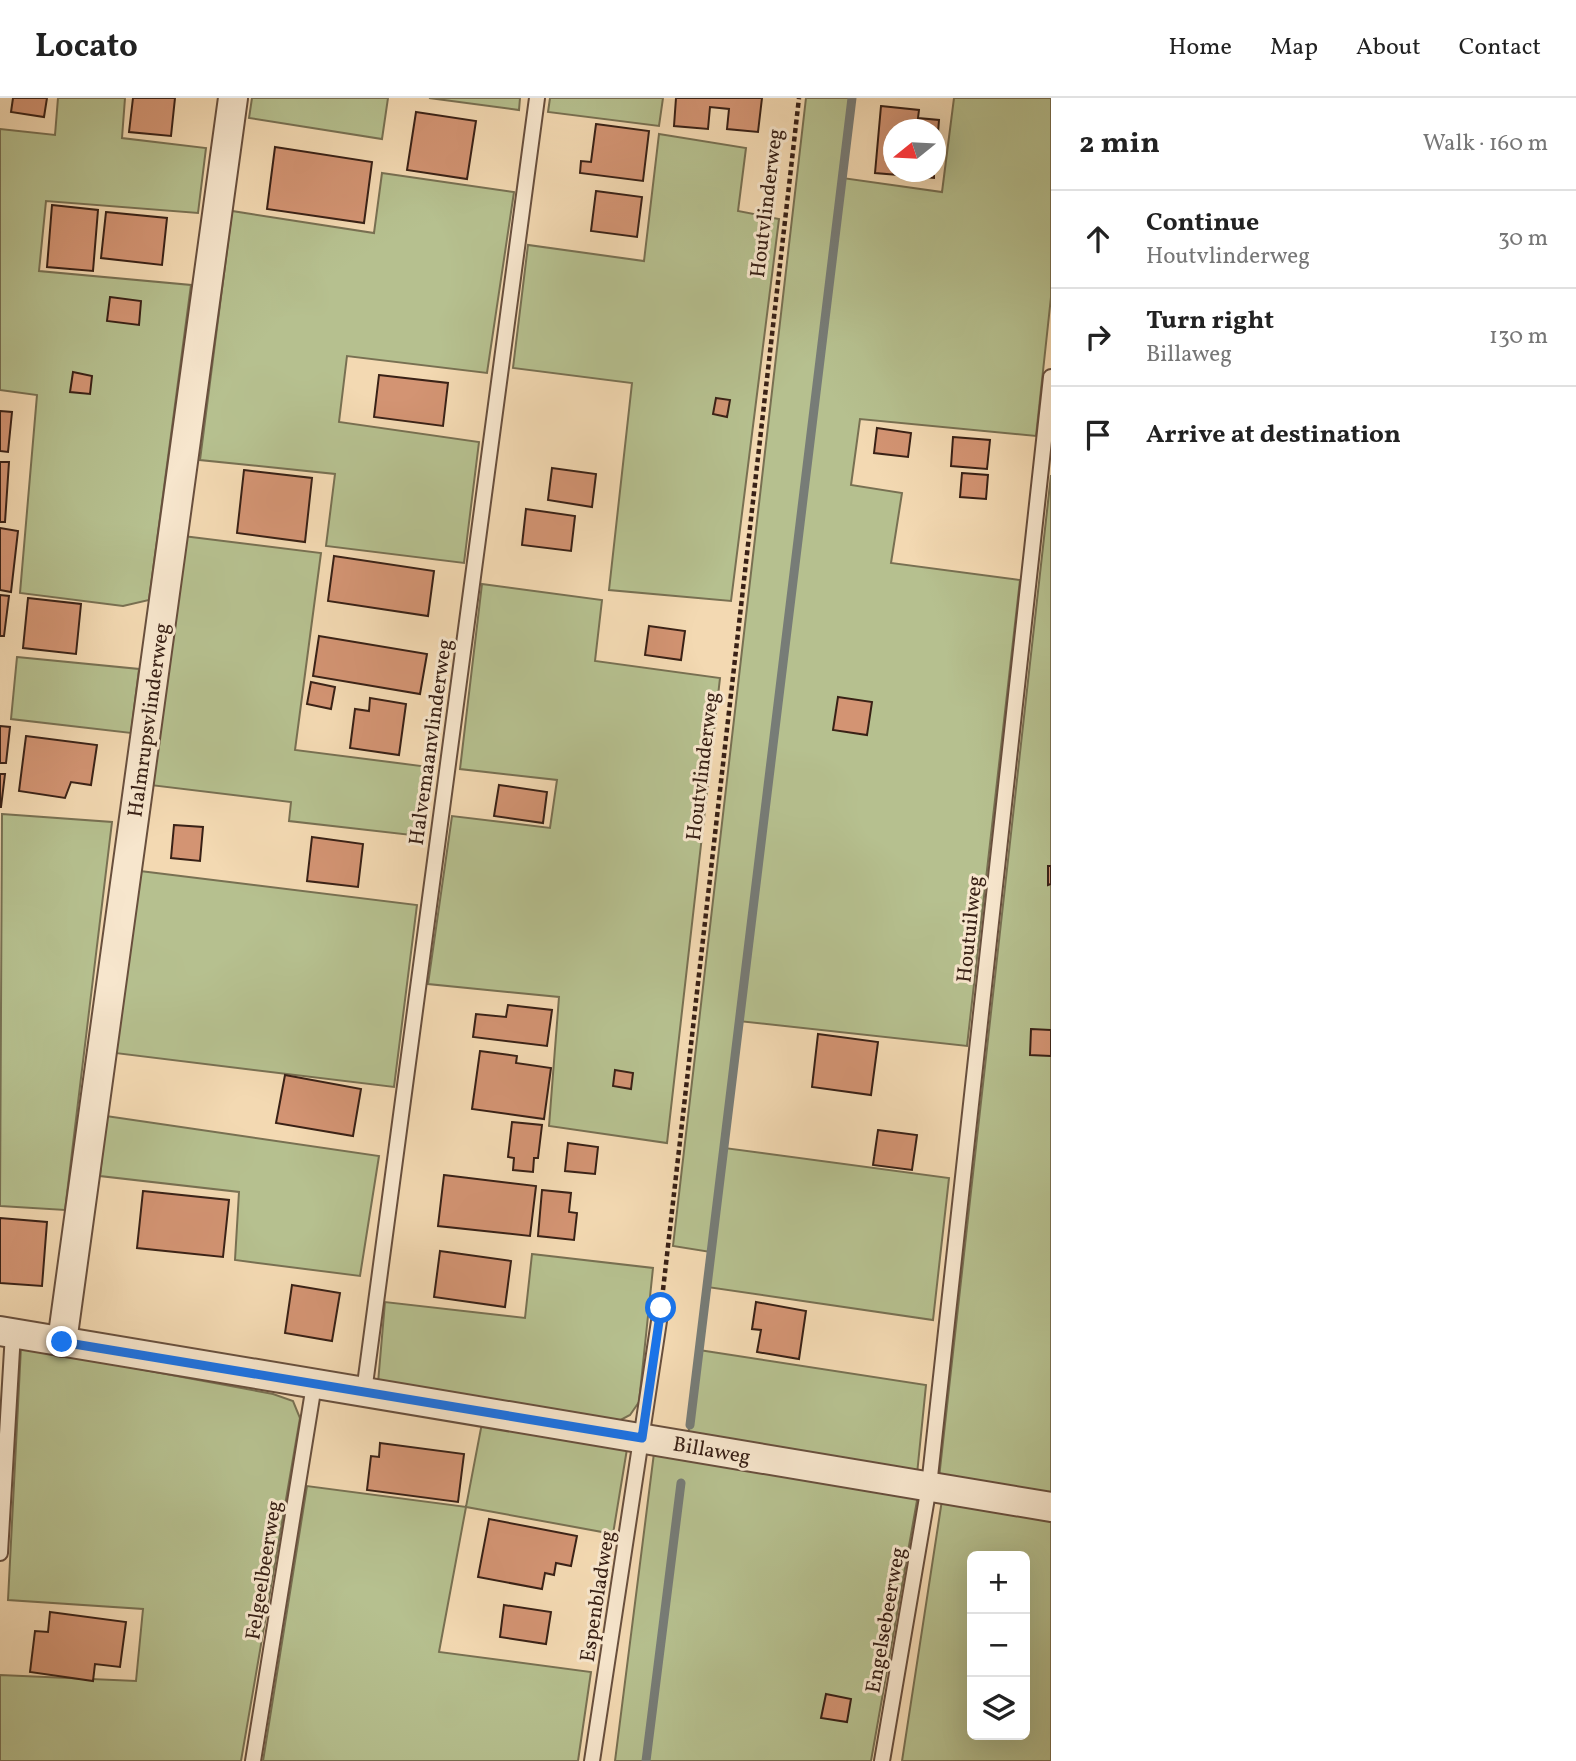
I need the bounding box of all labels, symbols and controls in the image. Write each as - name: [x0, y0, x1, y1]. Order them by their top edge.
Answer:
- text: Locato: [35, 25, 138, 71]
- text: Home: [1168, 31, 1232, 65]
- text: Map: [1270, 31, 1318, 65]
- text: About: [1356, 31, 1421, 65]
- text: Contact: [1459, 31, 1541, 65]
- north arrow: [883, 119, 946, 182]
- text: 2 min: [1079, 123, 1160, 165]
- street label: Houtvlinderweg: [744, 127, 791, 279]
- text: Walk · 160 m: [1423, 128, 1548, 160]
- text: Continue: [1146, 205, 1259, 241]
- icon: ahead: [1079, 220, 1117, 258]
- text: 30 m: [1498, 223, 1548, 255]
- text: Houtvlinderweg: [1146, 241, 1310, 273]
- text: Turn right: [1146, 303, 1274, 339]
- icon: right: [1079, 318, 1117, 356]
- text: 130 m: [1489, 321, 1548, 353]
- text: Billaweg: [1146, 339, 1232, 371]
- icon: arrive: [1079, 416, 1117, 454]
- text: Arrive at destination: [1146, 417, 1401, 453]
- street label: Halmrupsvlinderweg: [121, 621, 177, 819]
- street label: Halvemaanvlinderweg: [403, 637, 460, 847]
- street label: Houtvlinderweg: [680, 690, 727, 842]
- street label: Houtuilweg: [950, 874, 991, 984]
- route start: [645, 1292, 676, 1323]
- route end: [46, 1326, 77, 1357]
- street label: Billaweg: [671, 1430, 753, 1473]
- street label: Felgeelbeerweg: [239, 1498, 290, 1642]
- street label: Espenbladweg: [574, 1528, 623, 1664]
- street label: Engelsebeerweg: [859, 1545, 914, 1696]
- map controls: [967, 1551, 1030, 1740]
- button: +: [967, 1551, 1030, 1614]
- button: −: [967, 1614, 1030, 1677]
- button: layers: [967, 1677, 1030, 1740]

